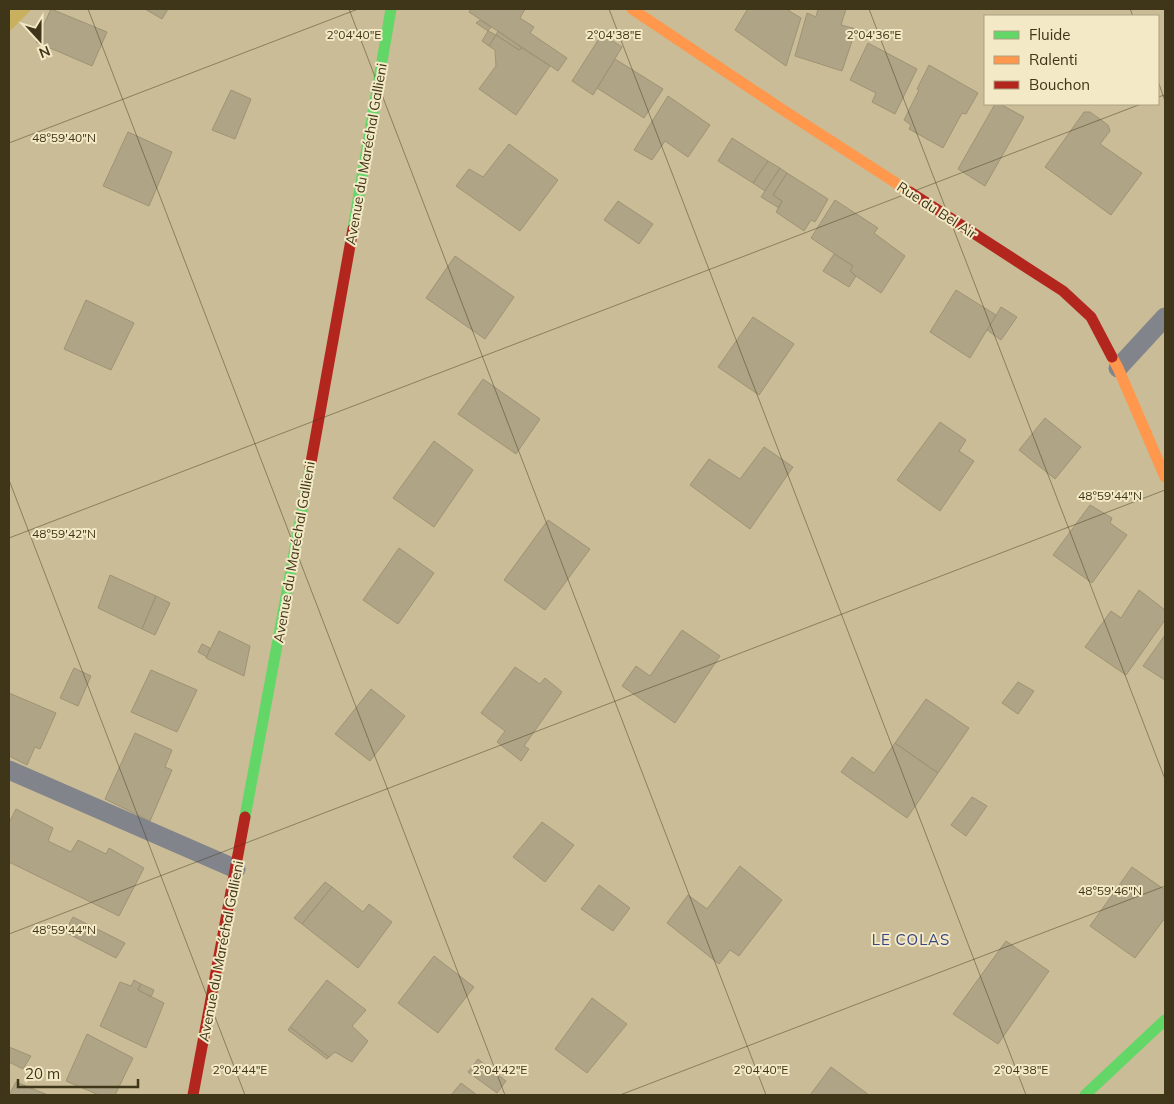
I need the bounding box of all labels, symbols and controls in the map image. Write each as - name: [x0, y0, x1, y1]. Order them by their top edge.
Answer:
- north arrow: [15, 15, 65, 65]
- legend: [984, 15, 1159, 105]
- text: Fluide: [1029, 25, 1070, 44]
- text: 2°04'40"E: [327, 27, 381, 42]
- text: 2°04'38"E: [587, 27, 641, 42]
- text: 2°04'36"E: [847, 27, 901, 42]
- text: N: [36, 42, 53, 62]
- text: Ralenti: [1029, 50, 1078, 69]
- street label: Avenue du Maréchal Gallieni: [341, 62, 391, 246]
- text: Bouchon: [1029, 75, 1090, 94]
- text: 48°59'40"N: [32, 130, 96, 145]
- street label: Rue du Bel Air: [894, 177, 981, 243]
- street label: Avenue du Maréchal Gallieni: [269, 460, 319, 644]
- text: 48°59'44"N: [1078, 488, 1142, 503]
- text: 48°59'42"N: [32, 526, 96, 541]
- street label: Avenue du Maréchal Gallieni: [195, 859, 247, 1043]
- text: 48°59'46"N: [1078, 883, 1142, 898]
- text: 48°59'44"N: [32, 922, 96, 937]
- district label: LE COLAS: [872, 930, 950, 949]
- scale bar: [18, 1056, 138, 1088]
- text: 2°04'44"E: [213, 1062, 267, 1077]
- text: 2°04'42"E: [473, 1062, 527, 1077]
- text: 2°04'40"E: [734, 1062, 788, 1077]
- text: 2°04'38"E: [994, 1062, 1048, 1077]
- text: 20 m: [25, 1064, 60, 1083]

